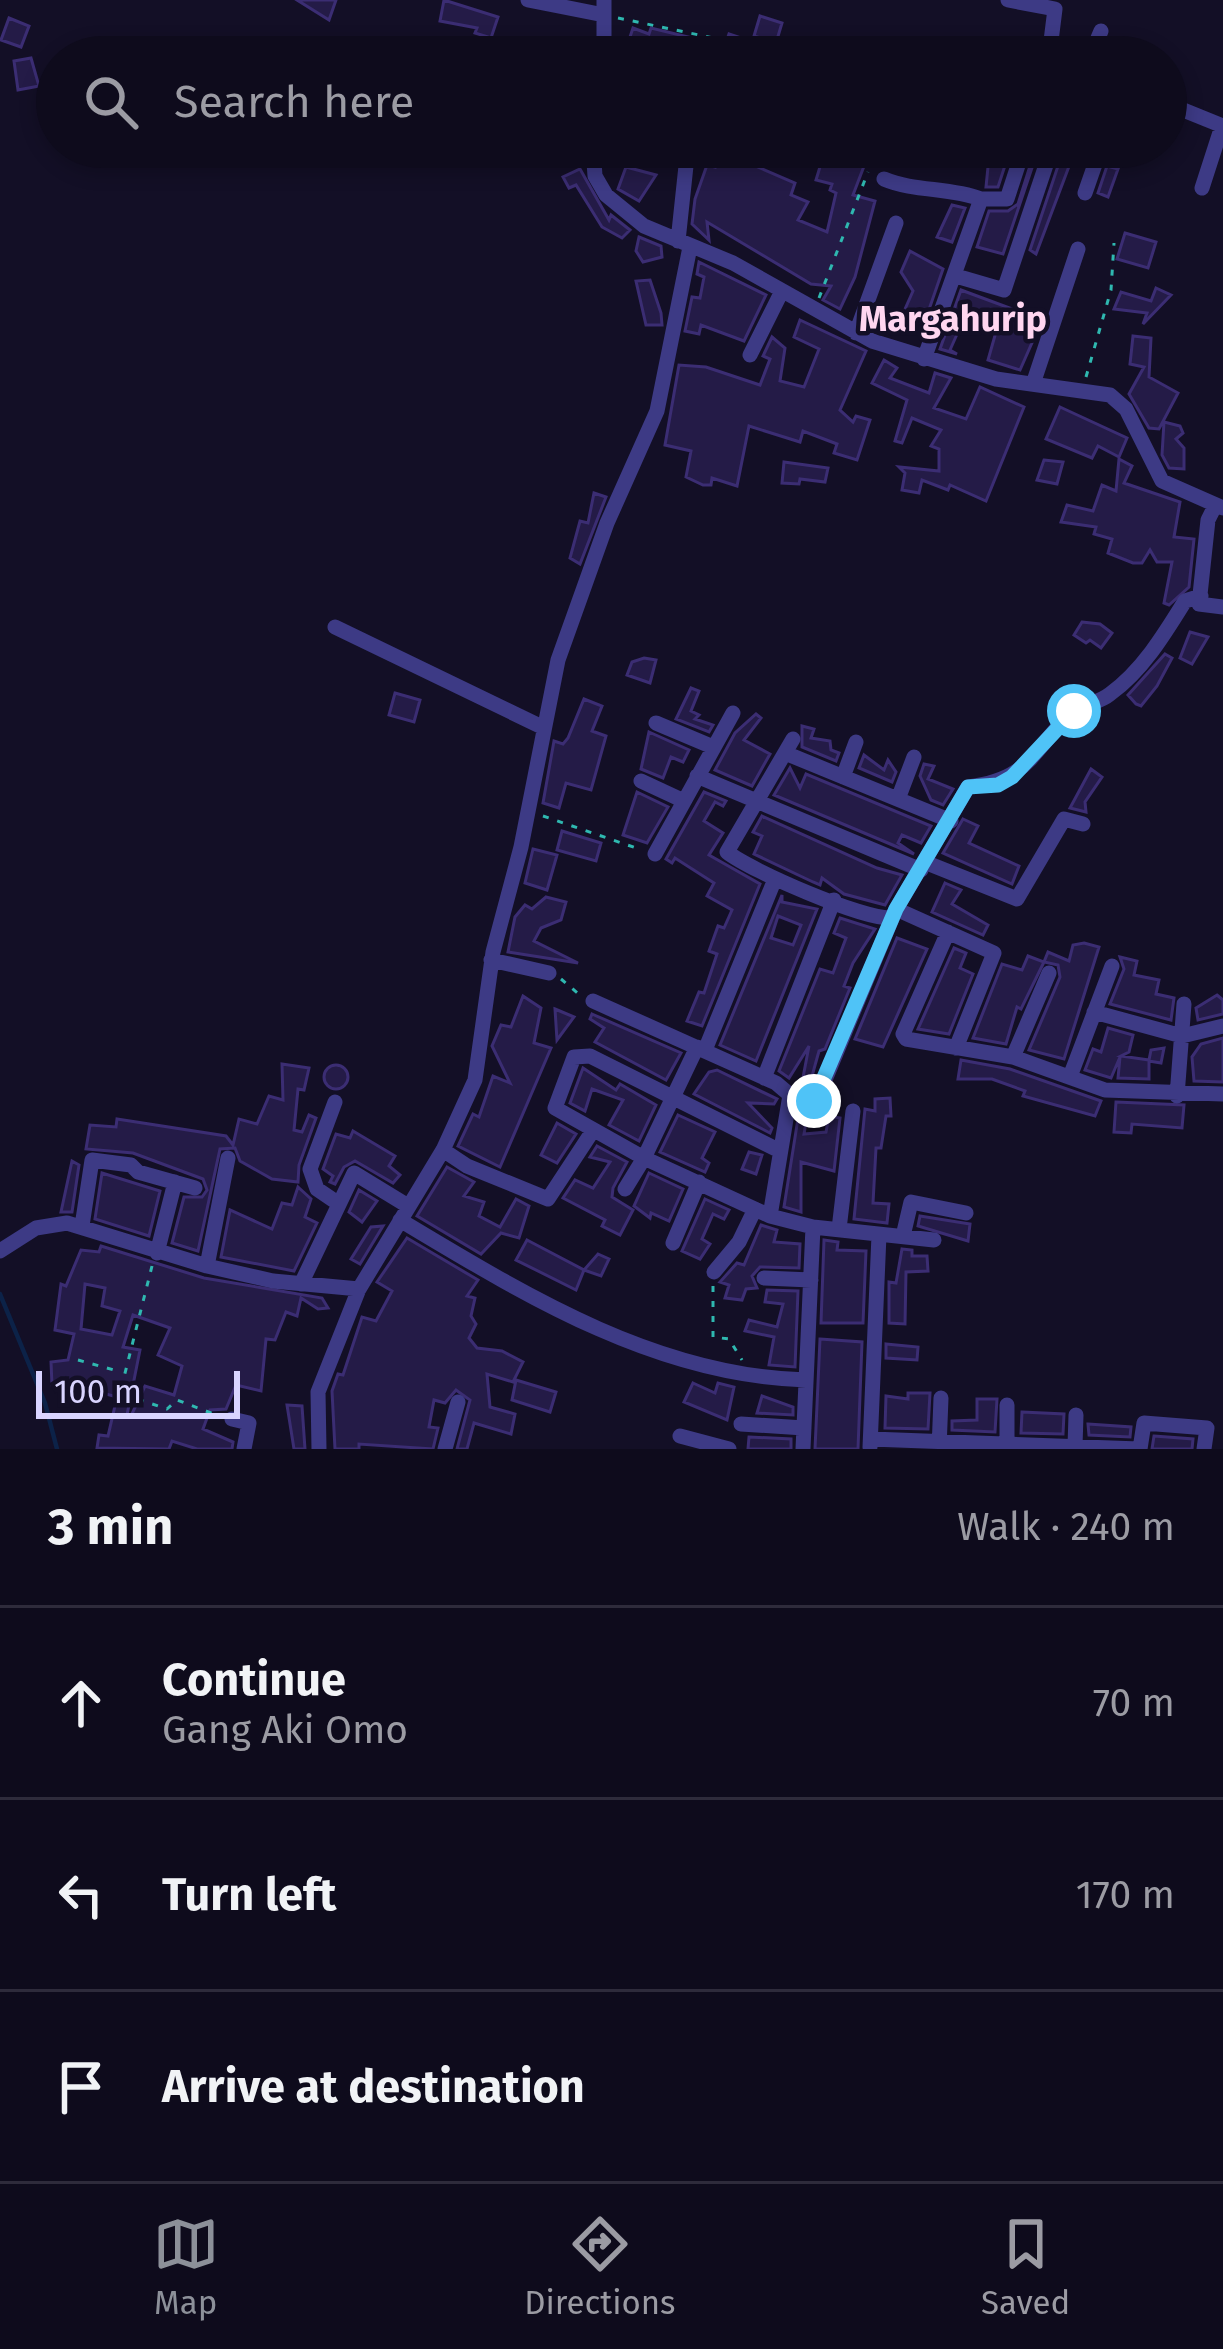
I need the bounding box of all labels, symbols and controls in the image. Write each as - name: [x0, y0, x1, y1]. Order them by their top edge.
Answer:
- search box: [36, 36, 1187, 168]
- icon: search: [78, 69, 144, 135]
- text: Search here: [174, 75, 414, 129]
- district label: Margahurip: [859, 297, 1047, 341]
- route start: [1047, 684, 1101, 738]
- route end: [787, 1074, 841, 1128]
- scale bar: [36, 1365, 240, 1418]
- text: 100 m: [54, 1372, 142, 1412]
- text: 3 min: [48, 1496, 174, 1558]
- text: Walk · 240 m: [957, 1504, 1175, 1550]
- text: Continue: [162, 1653, 346, 1707]
- icon: ahead: [48, 1670, 114, 1736]
- text: 70 m: [1093, 1680, 1175, 1726]
- text: Gang Aki Omo: [162, 1707, 408, 1753]
- icon: left: [48, 1862, 114, 1928]
- text: Turn left: [162, 1868, 336, 1922]
- text: 170 m: [1076, 1872, 1175, 1918]
- icon: arrive: [48, 2054, 114, 2120]
- text: Arrive at destination: [162, 2060, 585, 2114]
- tab: Map: [153, 2211, 219, 2323]
- tab: Directions: [524, 2211, 676, 2323]
- tab: Saved: [981, 2211, 1070, 2323]

